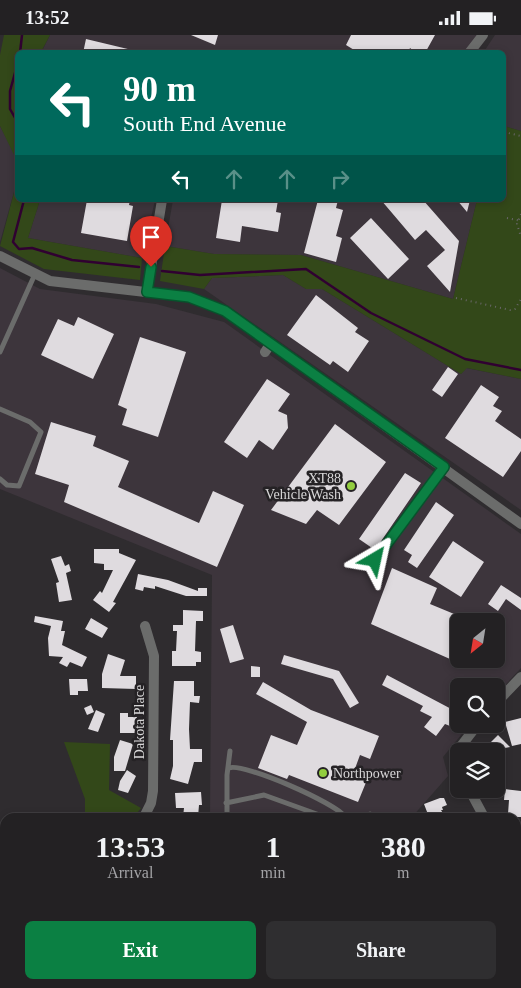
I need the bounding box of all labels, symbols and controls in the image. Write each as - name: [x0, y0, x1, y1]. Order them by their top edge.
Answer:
- text: 13:52: [25, 7, 69, 28]
- icon: left: [40, 70, 105, 135]
- text: 90 m: [123, 70, 196, 109]
- text: South End Avenue: [123, 111, 286, 136]
- icon: left: [167, 165, 195, 193]
- icon: ahead: [220, 165, 248, 193]
- icon: ahead: [273, 165, 301, 193]
- icon: right: [326, 165, 354, 193]
- pin: [130, 216, 172, 267]
- icon: arrive: [137, 223, 165, 251]
- place label: XT88 Vehicle Wash: [265, 471, 341, 502]
- marker: XT88 Vehicle Wash: [345, 480, 357, 492]
- position arrow: [348, 533, 400, 585]
- north arrow: [450, 613, 505, 667]
- map controls: [450, 613, 505, 798]
- button: search: [450, 678, 505, 733]
- street label: Dakota Place: [132, 685, 147, 759]
- button: layers: [450, 743, 505, 798]
- place label: Northpower: [333, 766, 401, 781]
- marker: Northpower: [317, 767, 329, 779]
- text: 13:53: [95, 830, 165, 863]
- text: 1: [265, 830, 280, 863]
- text: 380: [381, 830, 426, 863]
- text: Arrival: [107, 864, 153, 881]
- text: min: [261, 864, 285, 881]
- text: m: [397, 864, 409, 881]
- button: Exit: [25, 921, 256, 979]
- button: Share: [266, 921, 496, 979]

